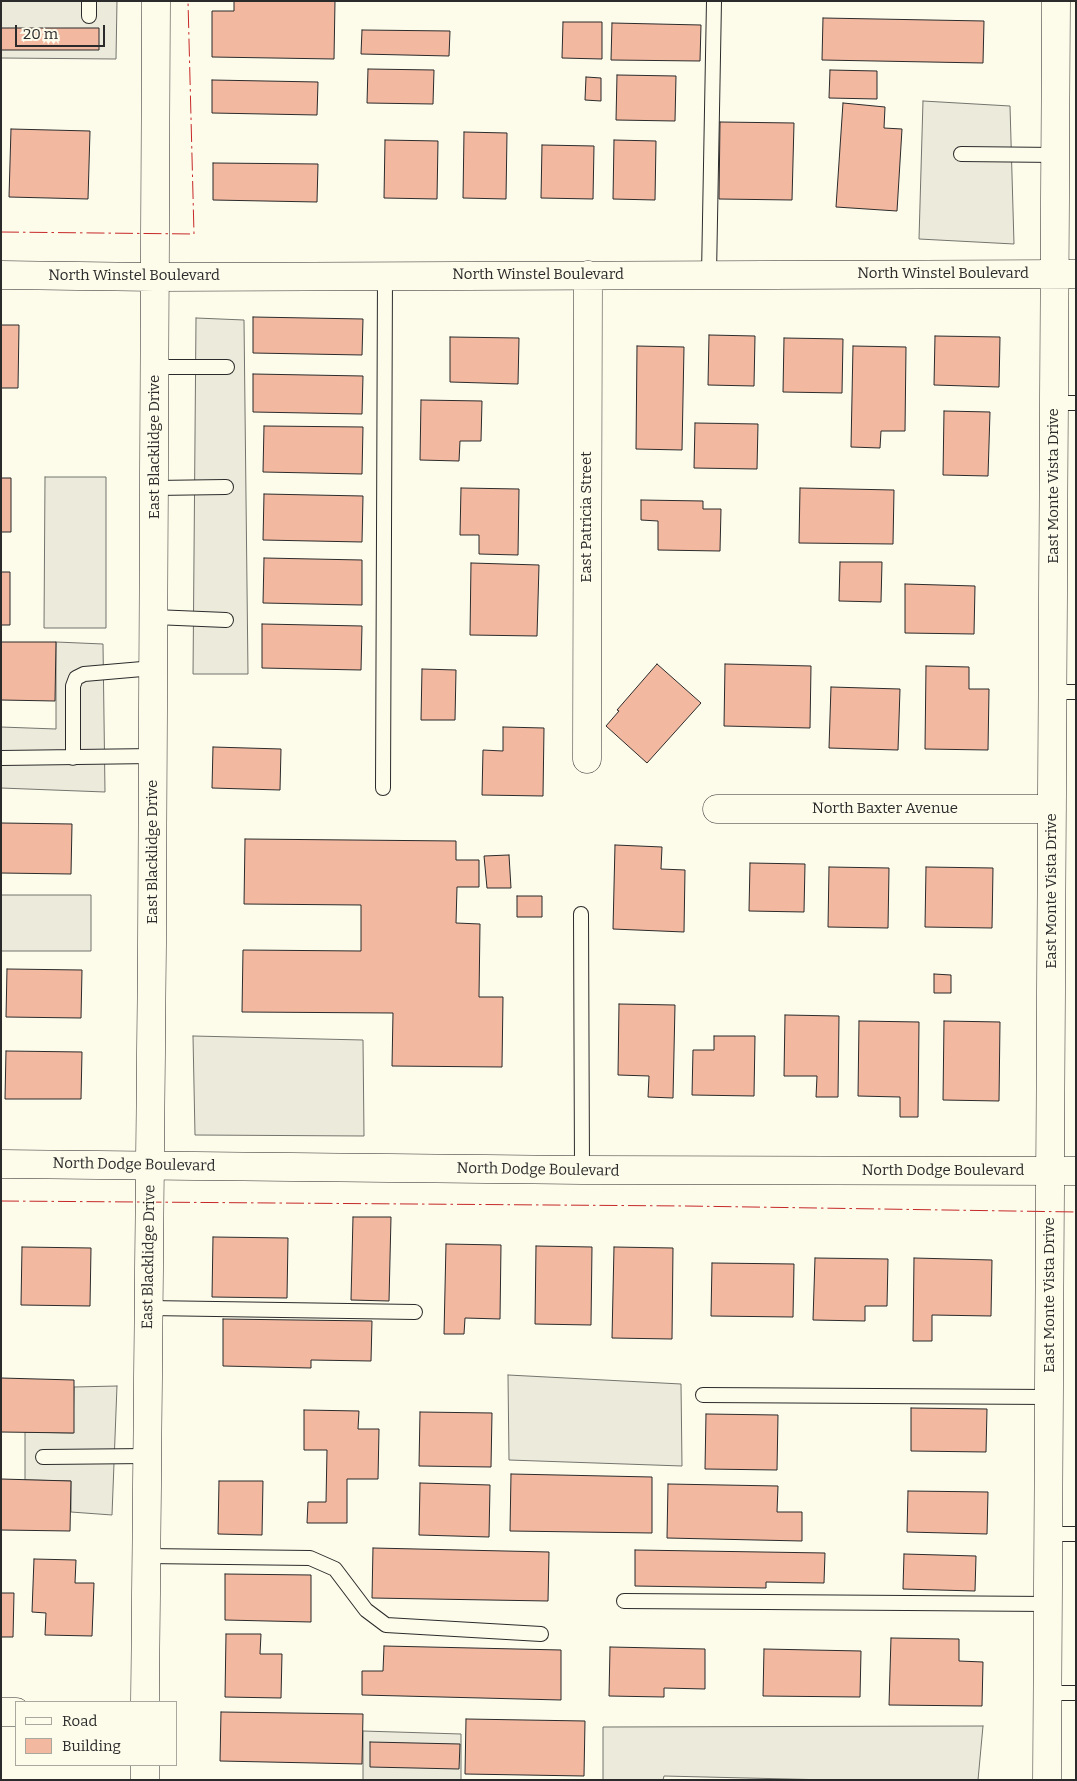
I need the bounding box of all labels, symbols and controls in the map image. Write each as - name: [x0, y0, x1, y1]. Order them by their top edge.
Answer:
- scale bar: [18, 15, 108, 47]
- text: 20 m: [23, 25, 58, 43]
- street label: North Winstel Boulevard: [857, 265, 1029, 283]
- street label: North Winstel Boulevard: [452, 266, 624, 284]
- street label: North Winstel Boulevard: [48, 267, 220, 285]
- street label: East Blacklidge Drive: [146, 375, 164, 519]
- street label: East Monte Vista Drive: [1045, 408, 1063, 564]
- street label: East Patricia Street: [578, 451, 596, 583]
- street label: East Blacklidge Drive: [144, 780, 162, 924]
- street label: North Baxter Avenue: [812, 800, 958, 818]
- street label: East Monte Vista Drive: [1043, 813, 1061, 969]
- street label: North Dodge Boulevard: [52, 1155, 216, 1175]
- street label: North Dodge Boulevard: [456, 1160, 620, 1180]
- street label: North Dodge Boulevard: [862, 1162, 1024, 1180]
- street label: East Blacklidge Drive: [139, 1185, 159, 1329]
- street label: East Monte Vista Drive: [1041, 1217, 1059, 1373]
- legend: [15, 1701, 178, 1766]
- text: Road: [62, 1712, 97, 1730]
- text: Building: [62, 1737, 121, 1755]

